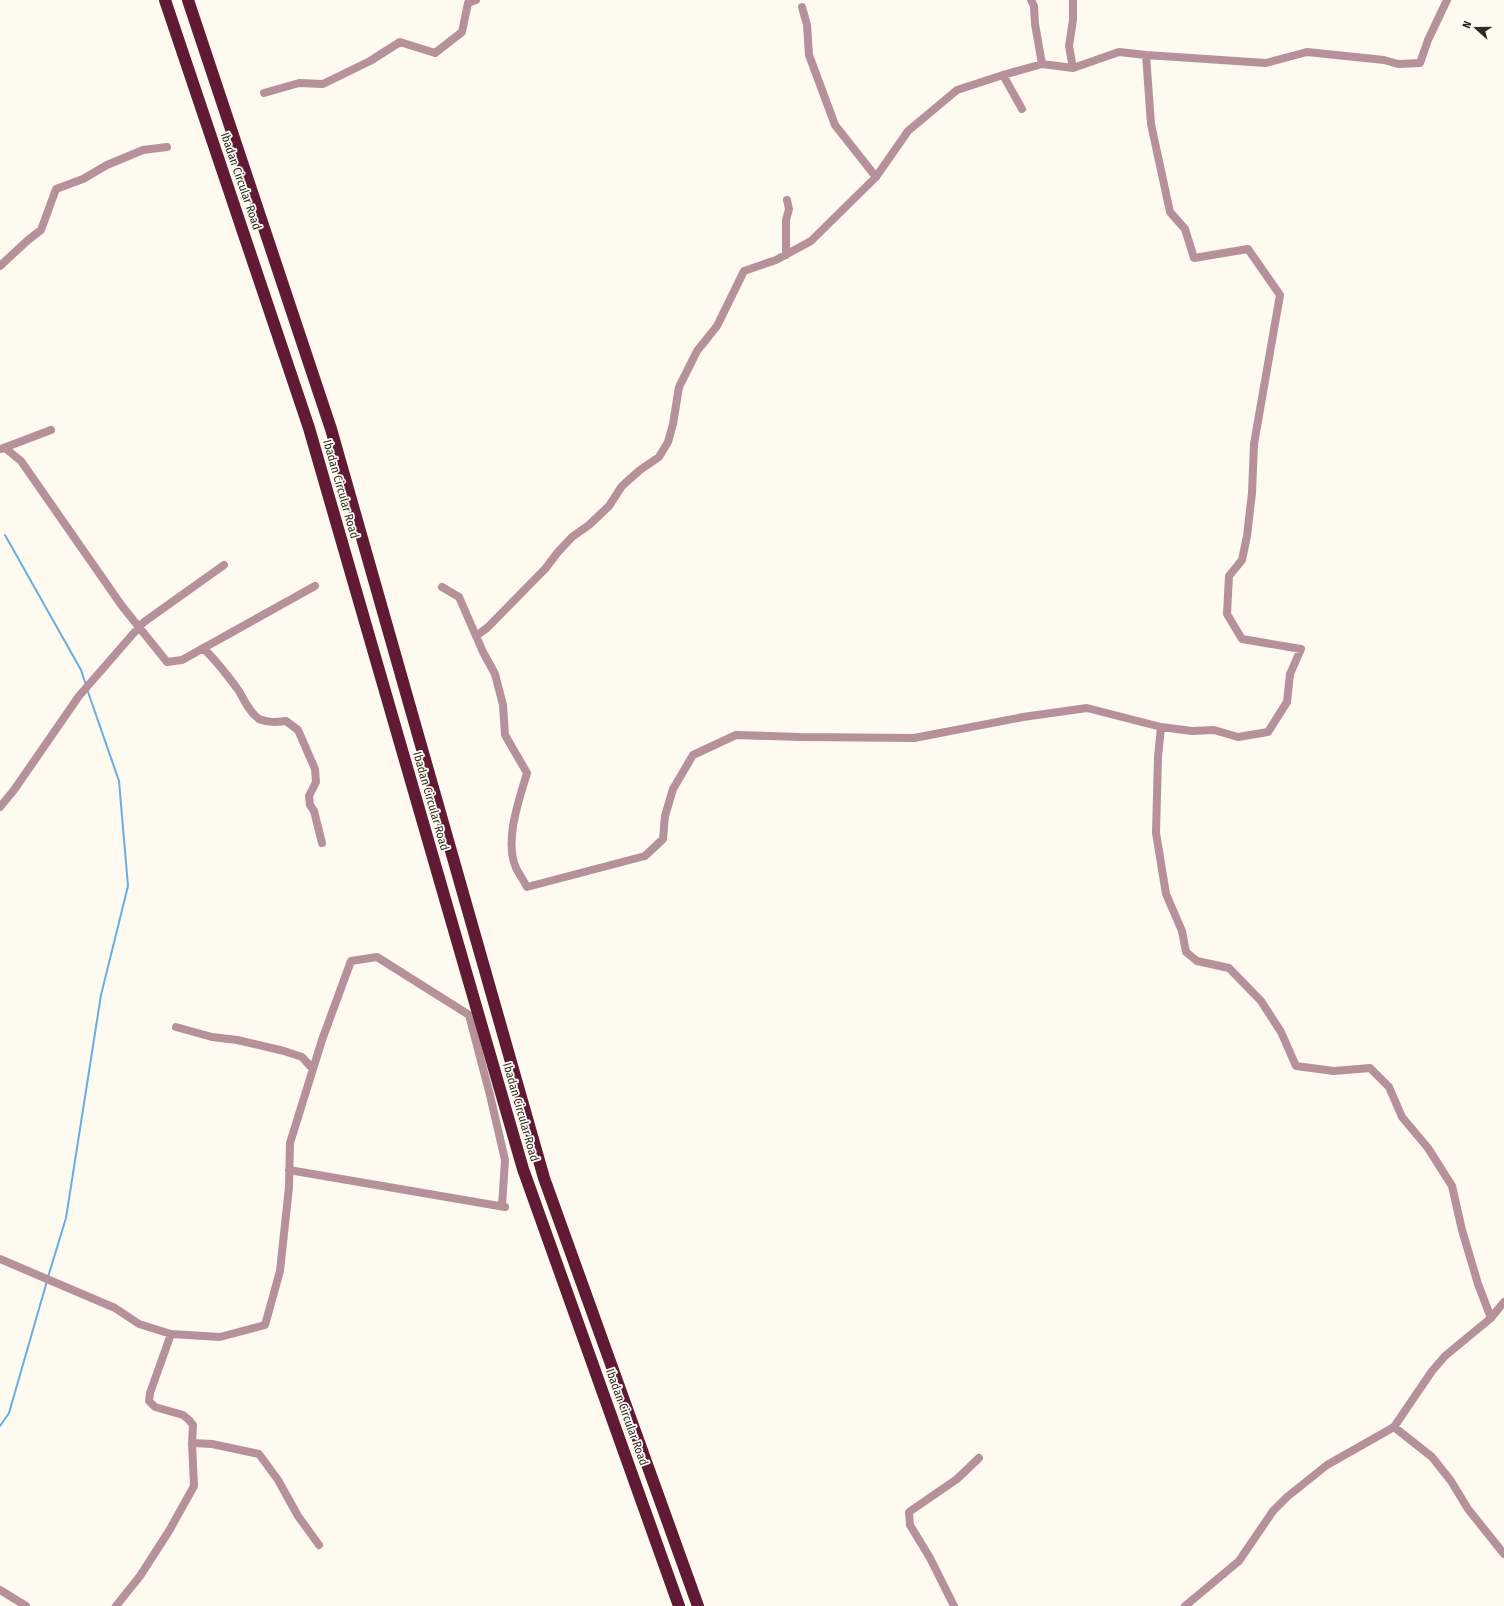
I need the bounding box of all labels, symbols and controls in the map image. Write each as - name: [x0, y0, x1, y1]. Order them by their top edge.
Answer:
- north arrow: [1456, 8, 1496, 48]
- text: N: [1460, 19, 1474, 30]
- street label: Ibadan Circular Road: [218, 131, 264, 231]
- street label: Ibadan Circular Road: [320, 438, 362, 540]
- street label: Ibadan Circular Road: [410, 750, 452, 852]
- street label: Ibadan Circular Road: [500, 1061, 542, 1163]
- street label: Ibadan Circular Road: [603, 1367, 651, 1467]

